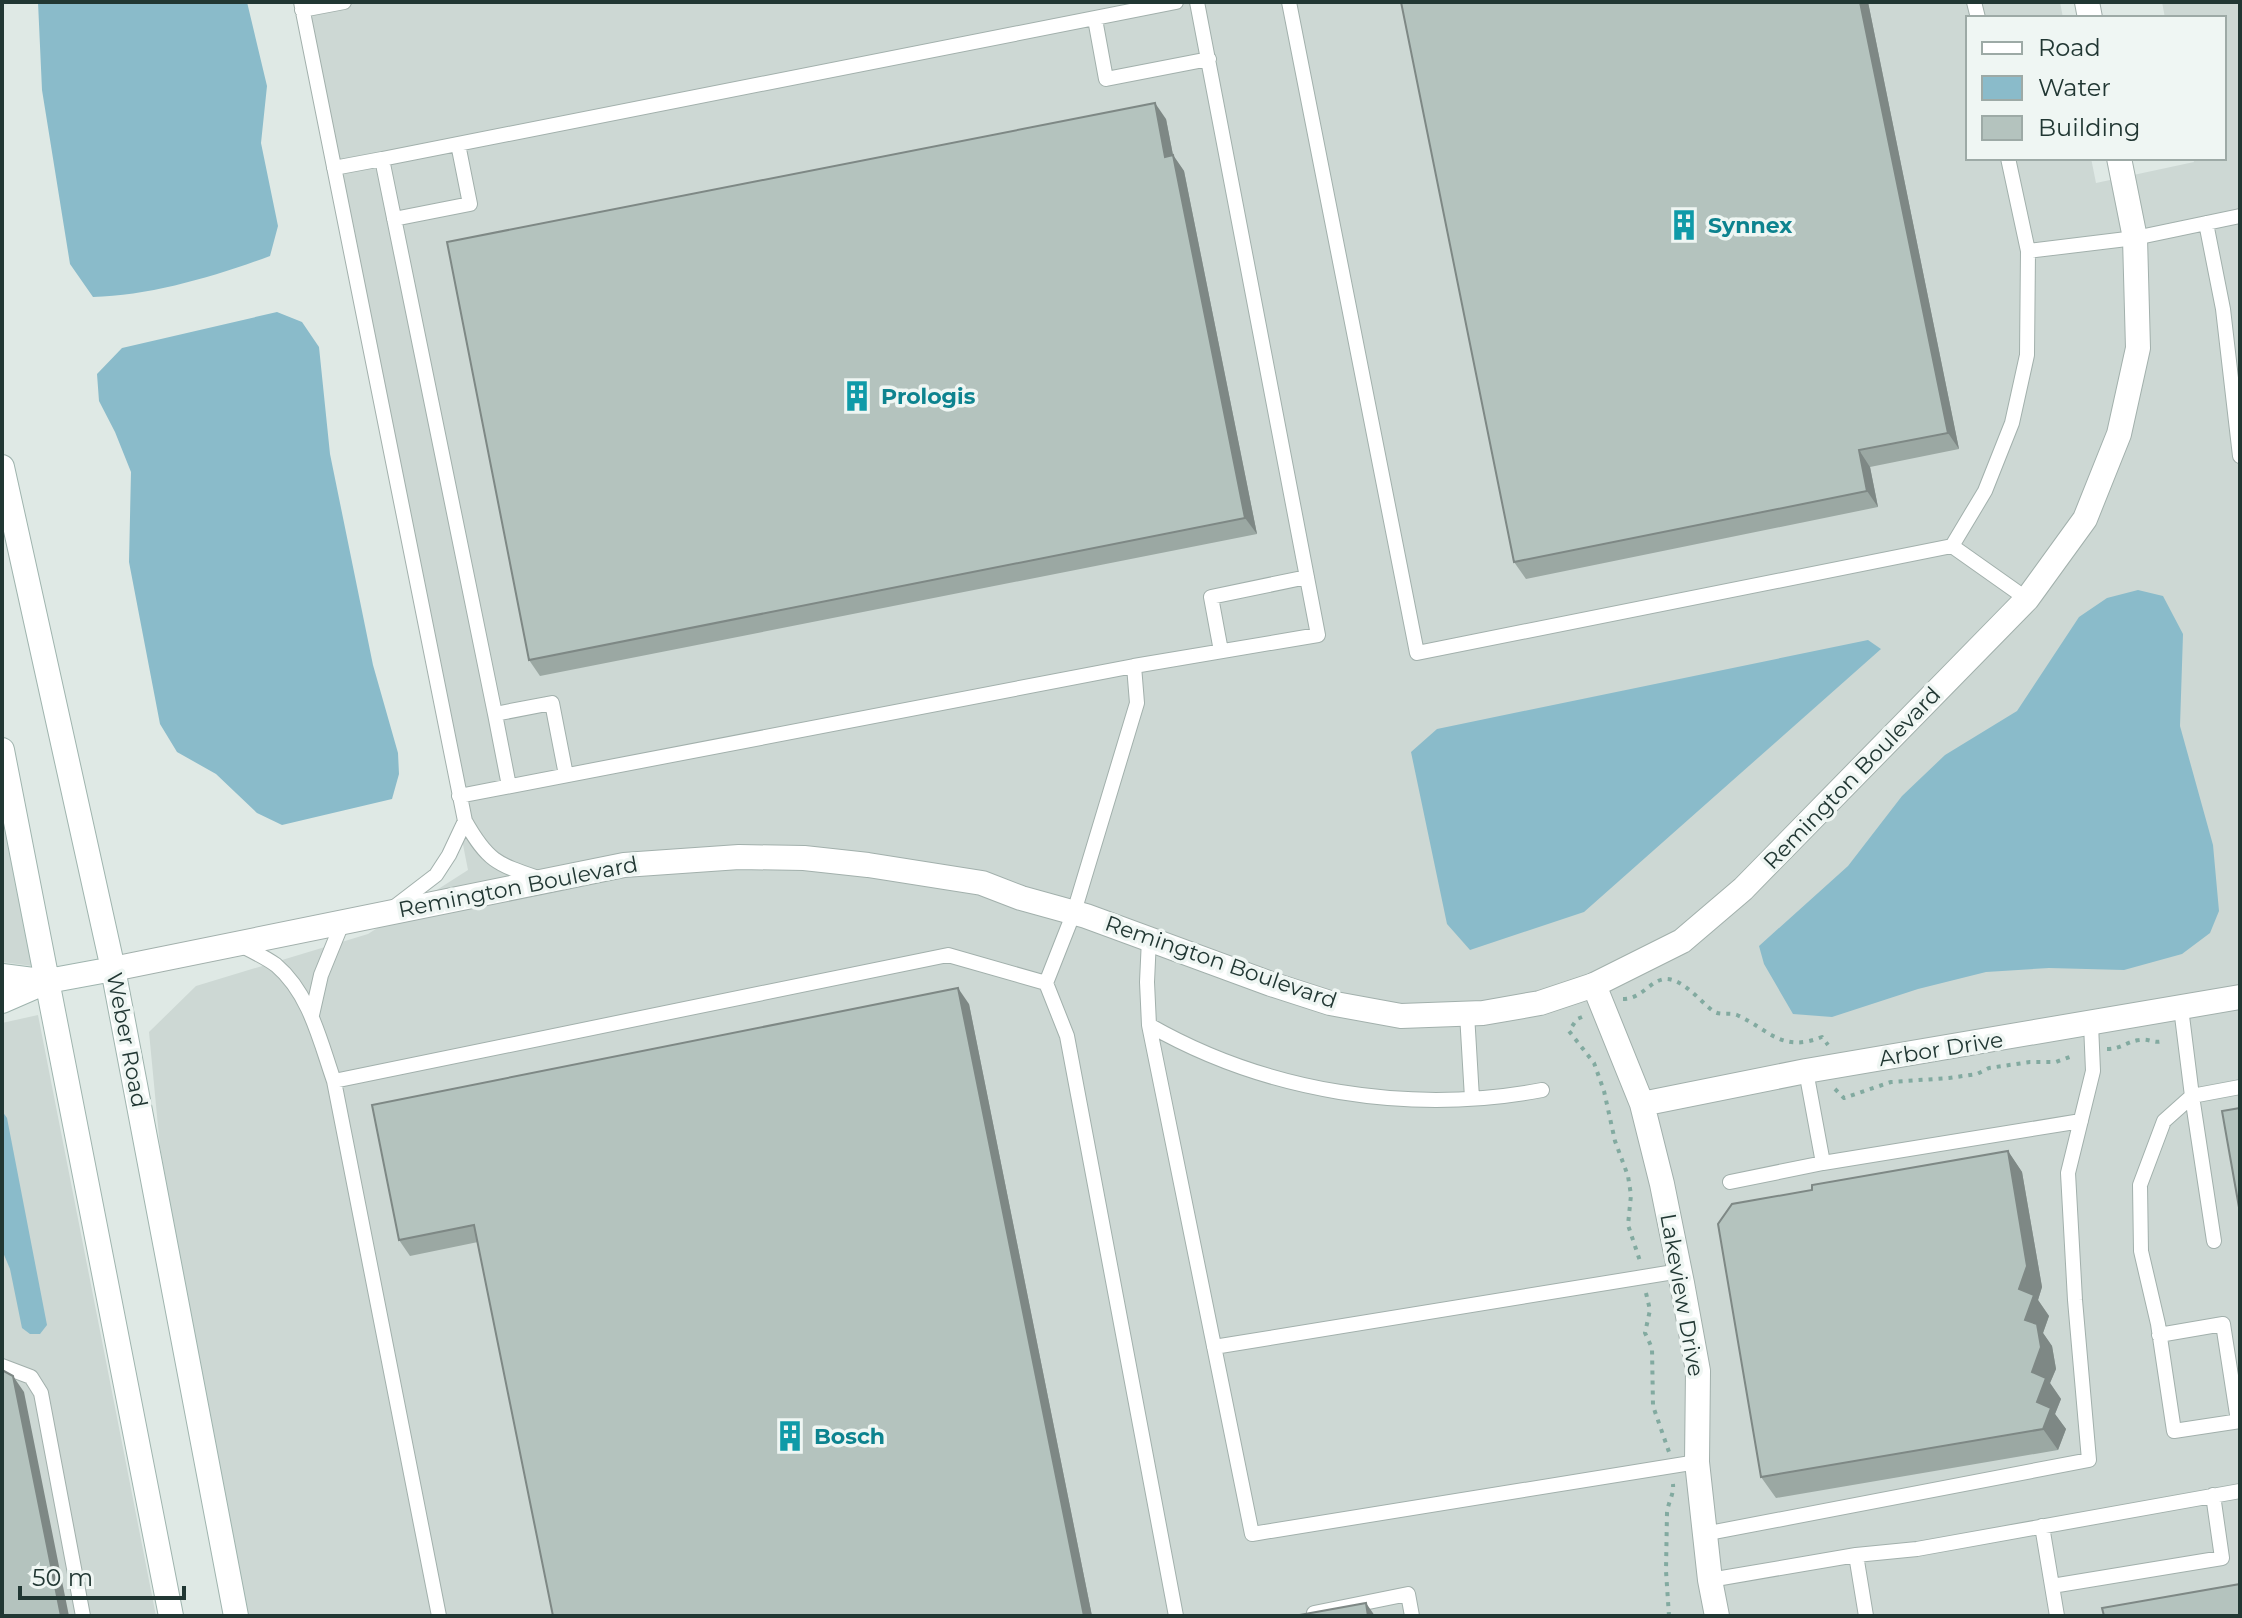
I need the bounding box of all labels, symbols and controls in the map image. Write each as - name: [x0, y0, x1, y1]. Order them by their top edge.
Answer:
- legend: [1966, 16, 2226, 160]
- text: Road: [2038, 33, 2101, 62]
- text: Water: [2038, 73, 2111, 102]
- text: Building: [2038, 113, 2141, 142]
- building icon: Synnex: [1667, 208, 1701, 242]
- place label: Synnex: [1708, 212, 1792, 239]
- building icon: Prologis: [840, 379, 874, 413]
- place label: Prologis: [881, 383, 976, 410]
- street label: Remington Boulevard: [1758, 681, 1946, 875]
- street label: Remington Boulevard: [396, 851, 640, 923]
- street label: Remington Boulevard: [1102, 910, 1340, 1014]
- street label: Weber Road: [101, 970, 153, 1110]
- street label: Arbor Drive: [1877, 1026, 2005, 1072]
- street label: Lakeview Drive: [1654, 1211, 1710, 1379]
- building icon: Bosch: [773, 1419, 807, 1453]
- place label: Bosch: [814, 1423, 885, 1450]
- scale bar: [20, 1550, 184, 1600]
- text: 50 m: [32, 1563, 93, 1592]

